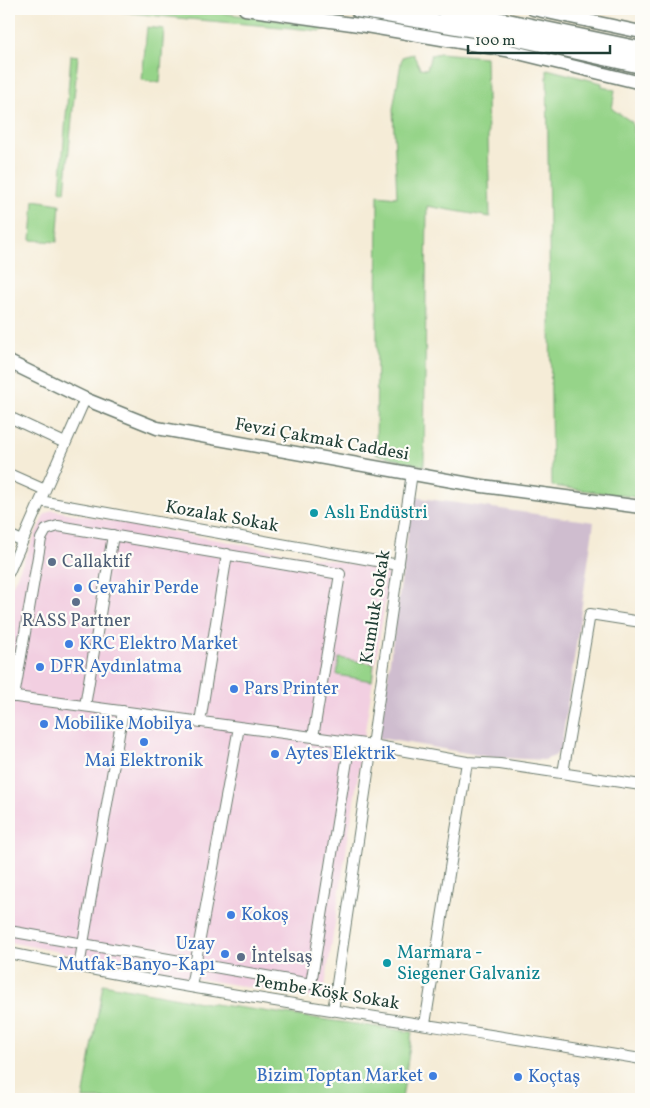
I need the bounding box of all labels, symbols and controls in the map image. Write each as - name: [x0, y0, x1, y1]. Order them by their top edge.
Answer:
- scale bar: [468, 22, 610, 54]
- text: 100 m: [475, 31, 515, 52]
- street label: Fevzi Çakmak Caddesi: [233, 412, 411, 468]
- street label: Kozalak Sokak: [163, 495, 281, 539]
- place label: Aslı Endüstri: [324, 501, 428, 526]
- marker: Aslı Endüstri: [308, 507, 320, 519]
- street label: Kumluk Sokak: [355, 548, 397, 666]
- place label: Callaktif: [62, 550, 132, 575]
- marker: Callaktif: [46, 556, 58, 568]
- place label: Cevahir Perde: [88, 576, 199, 601]
- marker: Cevahir Perde: [72, 582, 84, 594]
- marker: RASS Partner: [70, 596, 82, 608]
- place label: RASS Partner: [22, 609, 131, 634]
- place label: KRC Elektro Market: [79, 632, 238, 657]
- marker: KRC Elektro Market: [63, 638, 75, 650]
- place label: DFR Aydınlatma: [50, 655, 182, 680]
- marker: DFR Aydınlatma: [34, 661, 46, 673]
- place label: Pars Printer: [244, 677, 339, 702]
- marker: Pars Printer: [228, 683, 240, 695]
- place label: Mobilike Mobilya: [54, 712, 193, 737]
- marker: Mobilike Mobilya: [38, 718, 50, 730]
- marker: Mai Elektronik: [138, 736, 150, 748]
- place label: Aytes Elektrik: [285, 742, 396, 767]
- marker: Aytes Elektrik: [269, 748, 281, 760]
- place label: Mai Elektronik: [85, 749, 204, 774]
- place label: Kokoş: [241, 903, 289, 928]
- marker: Kokoş: [225, 909, 237, 921]
- place label: Uzay Mutfak-Banyo-Kapı: [58, 932, 215, 978]
- place label: Marmara - Siegener Galvaniz: [397, 941, 540, 987]
- place label: İntelsaş: [251, 945, 313, 970]
- marker: Uzay Mutfak-Banyo-Kapı: [219, 948, 231, 960]
- marker: İntelsaş: [235, 951, 247, 963]
- marker: Marmara - Siegener Galvaniz: [381, 957, 393, 969]
- street label: Pembe Köşk Sokak: [253, 969, 402, 1017]
- place label: Bizim Toptan Market: [257, 1064, 423, 1089]
- place label: Koçtaş: [528, 1065, 580, 1090]
- marker: Bizim Toptan Market: [427, 1070, 439, 1082]
- marker: Koçtaş: [512, 1071, 524, 1083]

